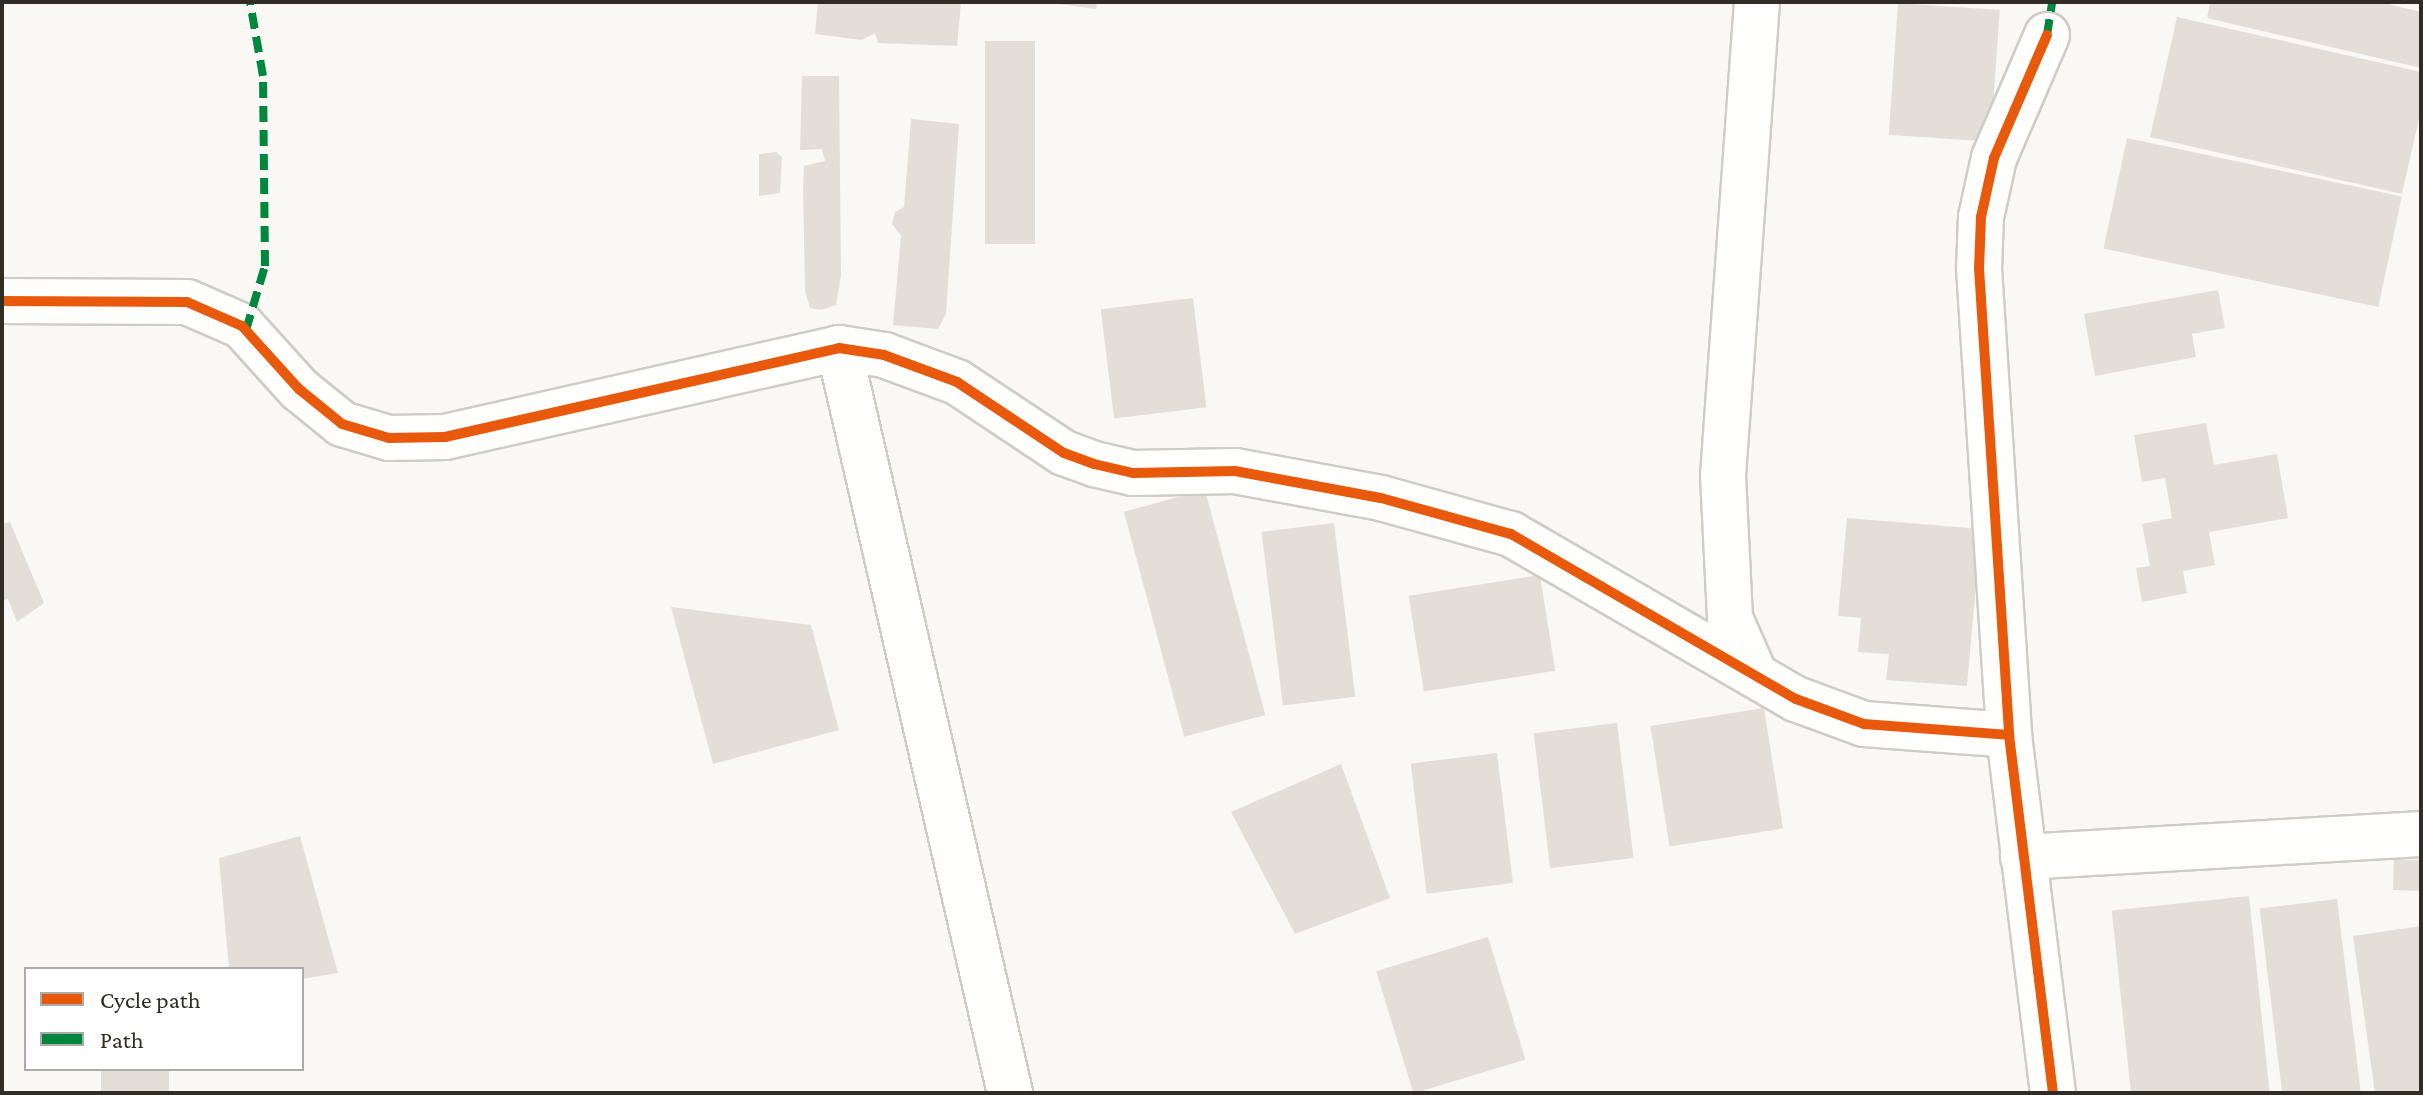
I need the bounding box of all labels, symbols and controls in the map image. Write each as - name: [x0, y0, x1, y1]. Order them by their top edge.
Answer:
- legend: [24, 967, 304, 1071]
- text: Cycle path: [100, 986, 201, 1013]
- text: Path: [100, 1026, 144, 1053]

